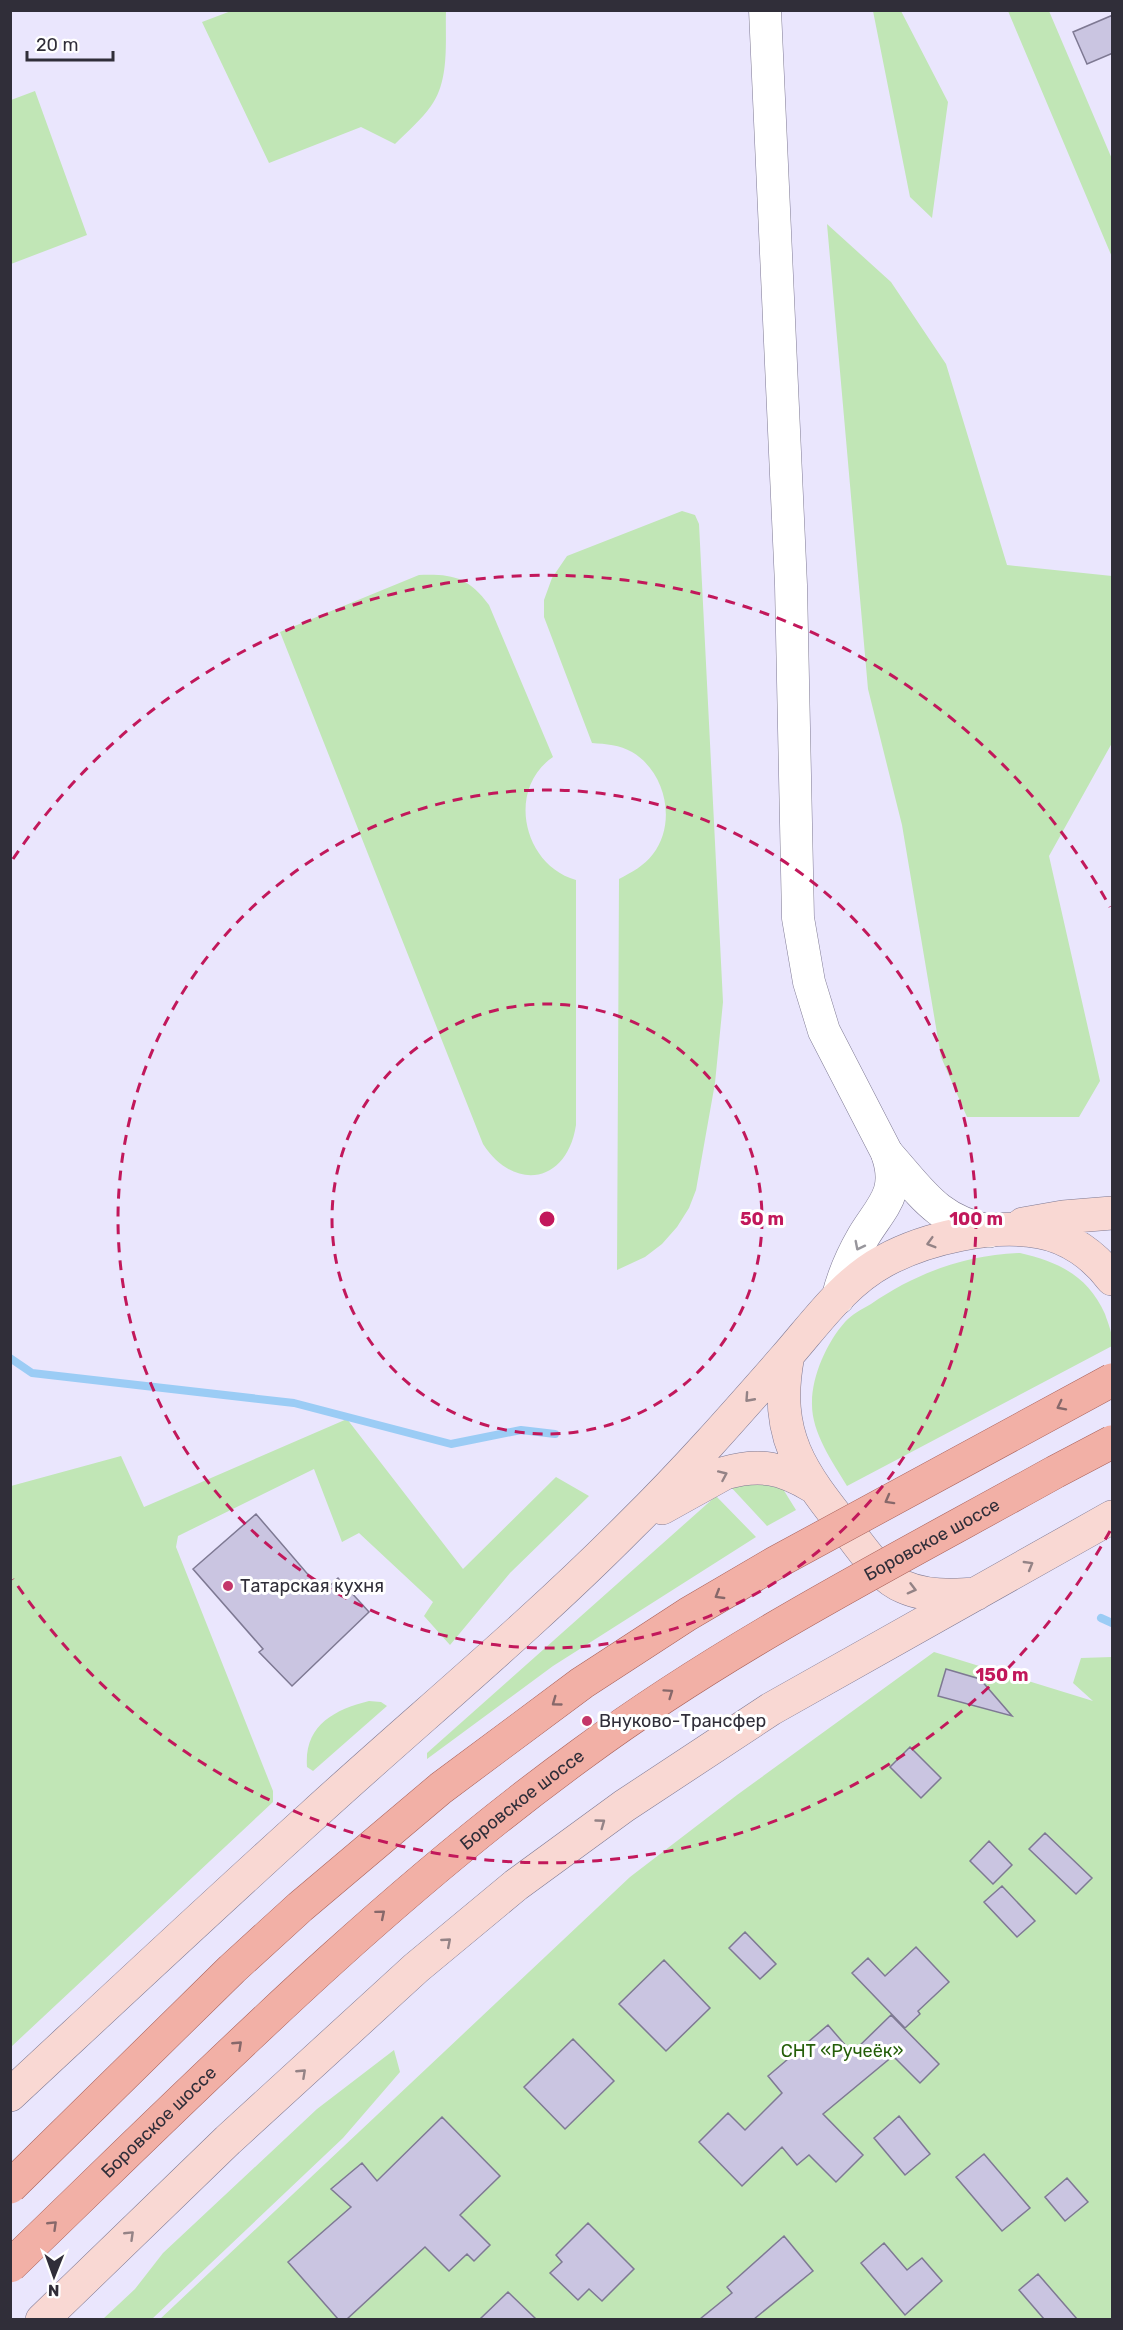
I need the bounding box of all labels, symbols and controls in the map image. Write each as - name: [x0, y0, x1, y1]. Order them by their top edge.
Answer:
- scale bar: [27, 24, 112, 62]
- text: 20 m: [36, 34, 78, 56]
- text: 50 m: [740, 1208, 784, 1230]
- text: 100 m: [949, 1208, 1003, 1230]
- centre of rings: [537, 1209, 557, 1229]
- one-way arrow: [927, 1235, 937, 1248]
- one-way arrow: [855, 1240, 866, 1250]
- one-way arrow: [745, 1391, 756, 1402]
- one-way arrow: [1056, 1399, 1067, 1411]
- one-way arrow: [716, 1471, 727, 1483]
- one-way arrow: [885, 1493, 896, 1504]
- street label: Боровское шоссе: [860, 1494, 1004, 1586]
- one-way arrow: [1023, 1561, 1033, 1572]
- place label: Татарская кухня: [240, 1575, 384, 1597]
- marker: Татарская кухня: [221, 1579, 235, 1593]
- one-way arrow: [906, 1582, 917, 1594]
- one-way arrow: [715, 1588, 725, 1599]
- text: 150 m: [975, 1664, 1029, 1686]
- one-way arrow: [662, 1689, 673, 1700]
- one-way arrow: [552, 1694, 563, 1705]
- place label: Внуково-Трансфер: [599, 1710, 766, 1732]
- marker: Внуково-Трансфер: [580, 1714, 594, 1728]
- street label: Боровское шоссе: [455, 1745, 589, 1855]
- one-way arrow: [595, 1819, 606, 1830]
- one-way arrow: [374, 1910, 385, 1921]
- one-way arrow: [440, 1938, 451, 1949]
- park label: СНТ «Ручеёк»: [781, 2040, 903, 2062]
- one-way arrow: [231, 2041, 241, 2052]
- street label: Боровское шоссе: [97, 2062, 221, 2183]
- one-way arrow: [295, 2069, 306, 2080]
- one-way arrow: [46, 2221, 56, 2232]
- one-way arrow: [123, 2231, 133, 2242]
- north arrow: [24, 2246, 84, 2306]
- text: N: [48, 2281, 60, 2300]

